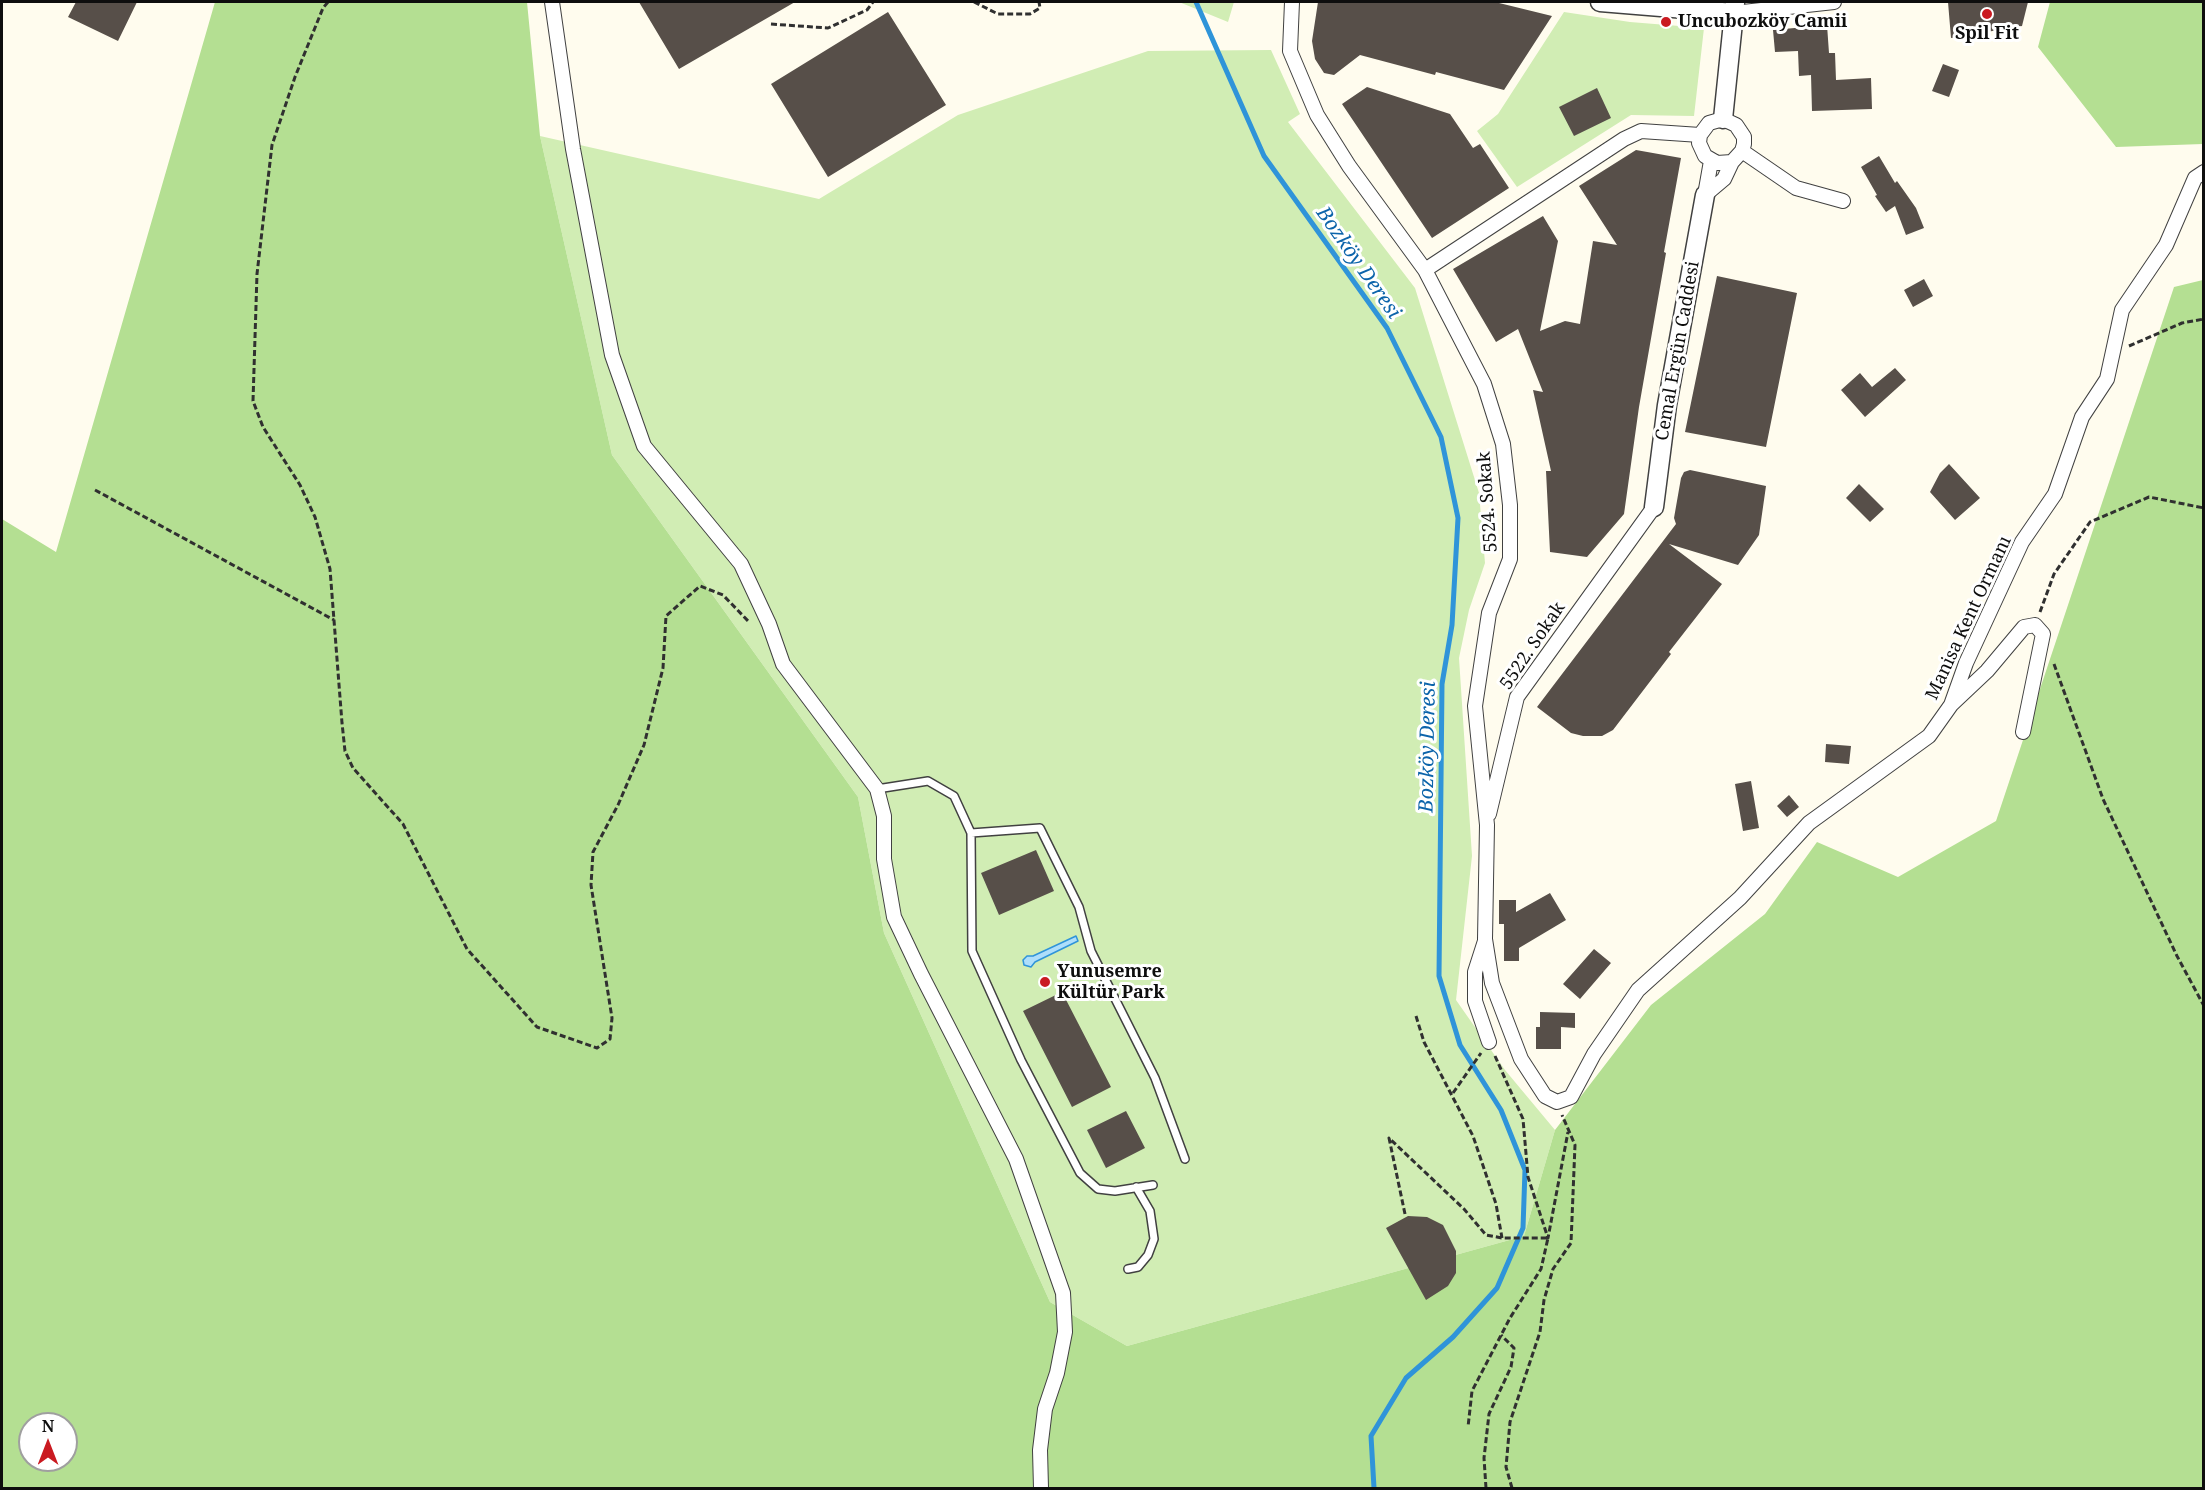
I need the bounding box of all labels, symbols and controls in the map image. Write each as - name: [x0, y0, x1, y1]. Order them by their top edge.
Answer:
- marker: Spil Fit: [1980, 7, 1994, 21]
- place label: Uncubozköy Camii: [1678, 11, 1847, 33]
- marker: Uncubozköy Camii: [1659, 15, 1673, 29]
- place label: Spil Fit: [1955, 23, 2019, 45]
- water label: Bozköy Deresi: [1311, 202, 1405, 324]
- street label: Cemal Ergün Caddesi: [1652, 260, 1704, 442]
- street label: 5524. Sokak: [1474, 451, 1502, 553]
- street label: Manisa Kent Ormanı: [1922, 533, 2016, 703]
- street label: 5522. Sokak: [1496, 598, 1570, 694]
- water label: Bozköy Deresi: [1415, 681, 1441, 813]
- place label: Yunusemre Kültür Park: [1057, 961, 1165, 1004]
- marker: Yunusemre Kültür Park: [1038, 975, 1052, 989]
- north arrow: [18, 1412, 78, 1472]
- text: N: [42, 1415, 54, 1437]

